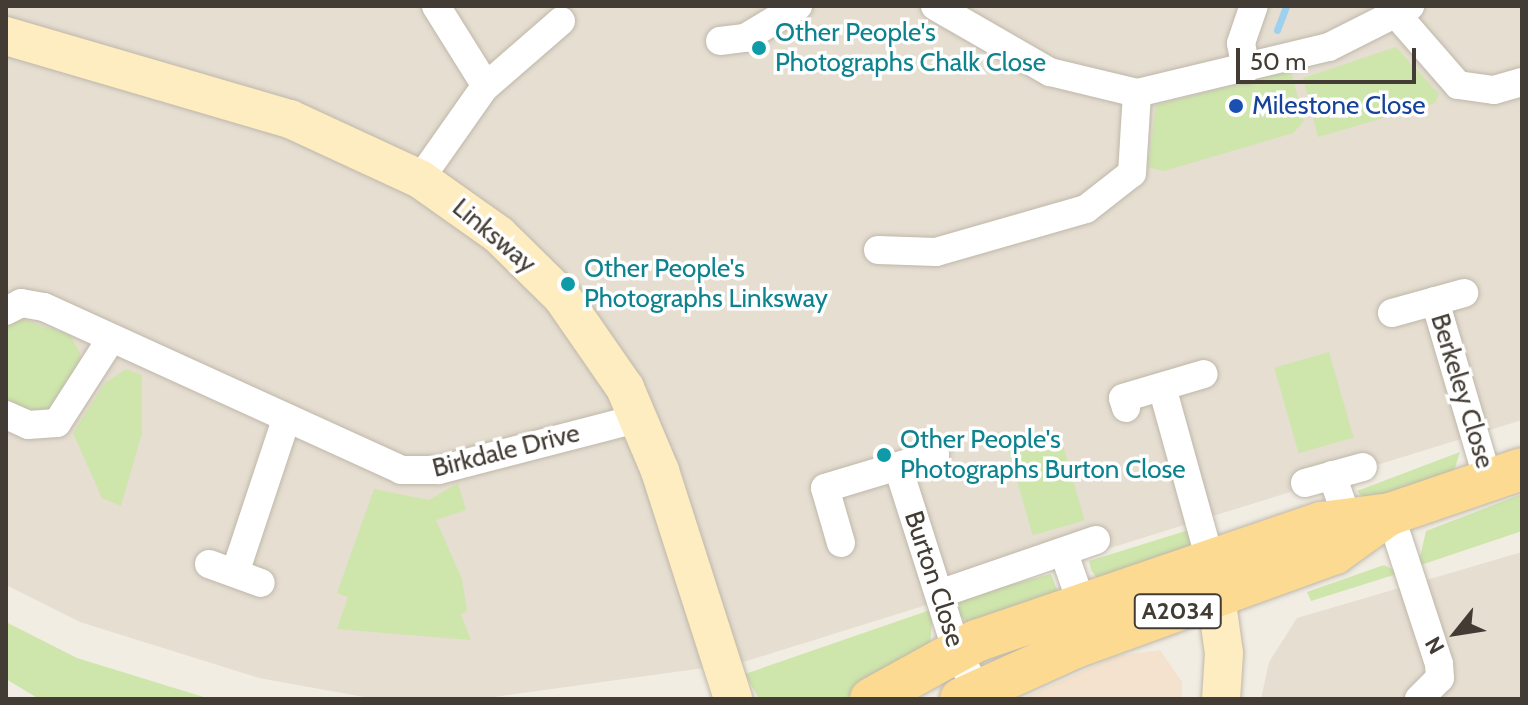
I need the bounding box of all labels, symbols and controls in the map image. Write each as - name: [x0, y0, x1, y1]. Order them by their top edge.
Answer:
- place label: Other People's Photographs Chalk Close: [775, 17, 1046, 78]
- scale bar: [1240, 32, 1420, 82]
- marker: Other People's Photographs Chalk Close: [750, 39, 768, 57]
- text: 50 m: [1250, 47, 1306, 76]
- place label: Milestone Close: [1252, 90, 1425, 122]
- marker: Milestone Close: [1227, 97, 1245, 115]
- street label: Linksway: [446, 192, 542, 280]
- place label: Other People's Photographs Linksway: [584, 253, 828, 314]
- marker: Other People's Photographs Linksway: [559, 275, 577, 293]
- street label: Berkeley Close: [1424, 310, 1500, 472]
- street label: Birkdale Drive: [429, 418, 583, 484]
- place label: Other People's Photographs Burton Close: [900, 424, 1186, 486]
- marker: Other People's Photographs Burton Close: [875, 446, 893, 464]
- street label: Burton Close: [897, 507, 971, 651]
- road number: A2034: [1132, 591, 1224, 631]
- north arrow: [1416, 593, 1496, 673]
- text: N: [1419, 632, 1450, 659]

